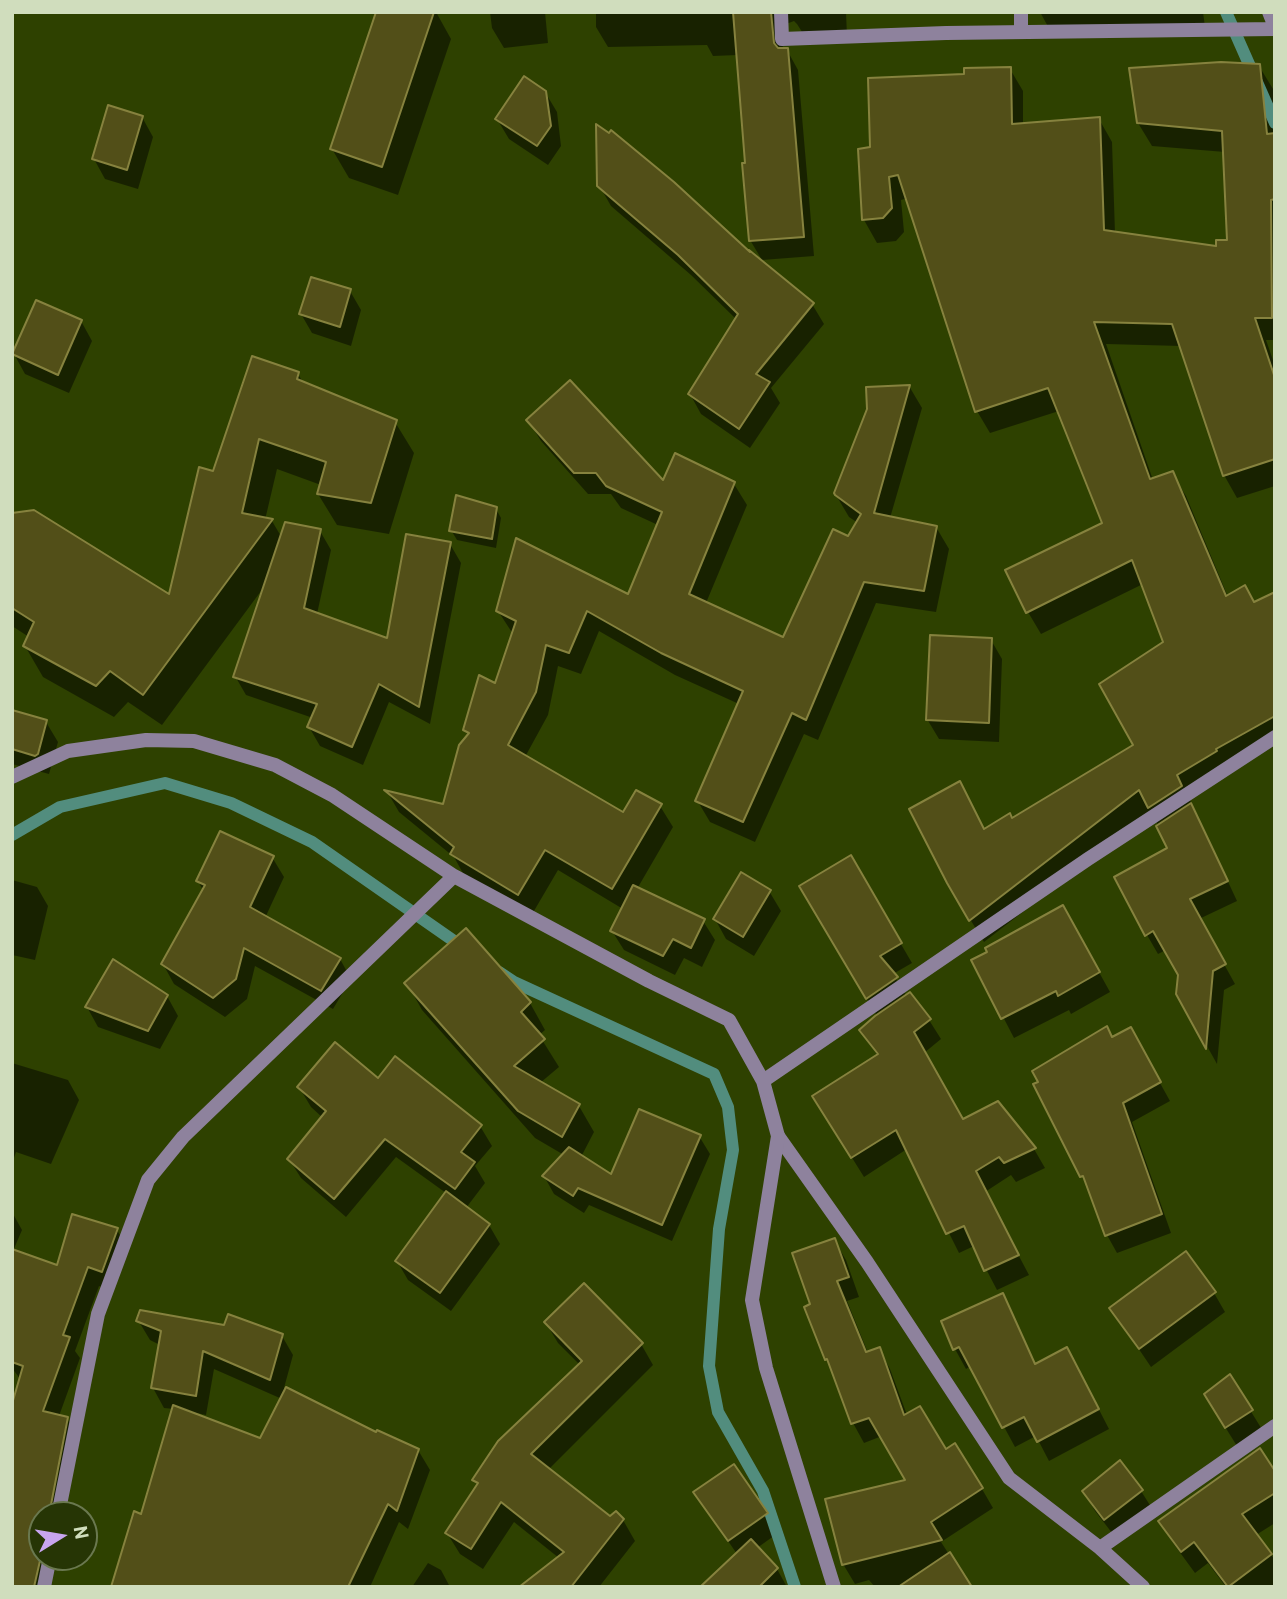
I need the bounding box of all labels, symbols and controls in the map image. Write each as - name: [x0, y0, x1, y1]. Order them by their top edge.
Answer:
- north arrow: [28, 1501, 98, 1571]
- text: N: [70, 1524, 95, 1541]

